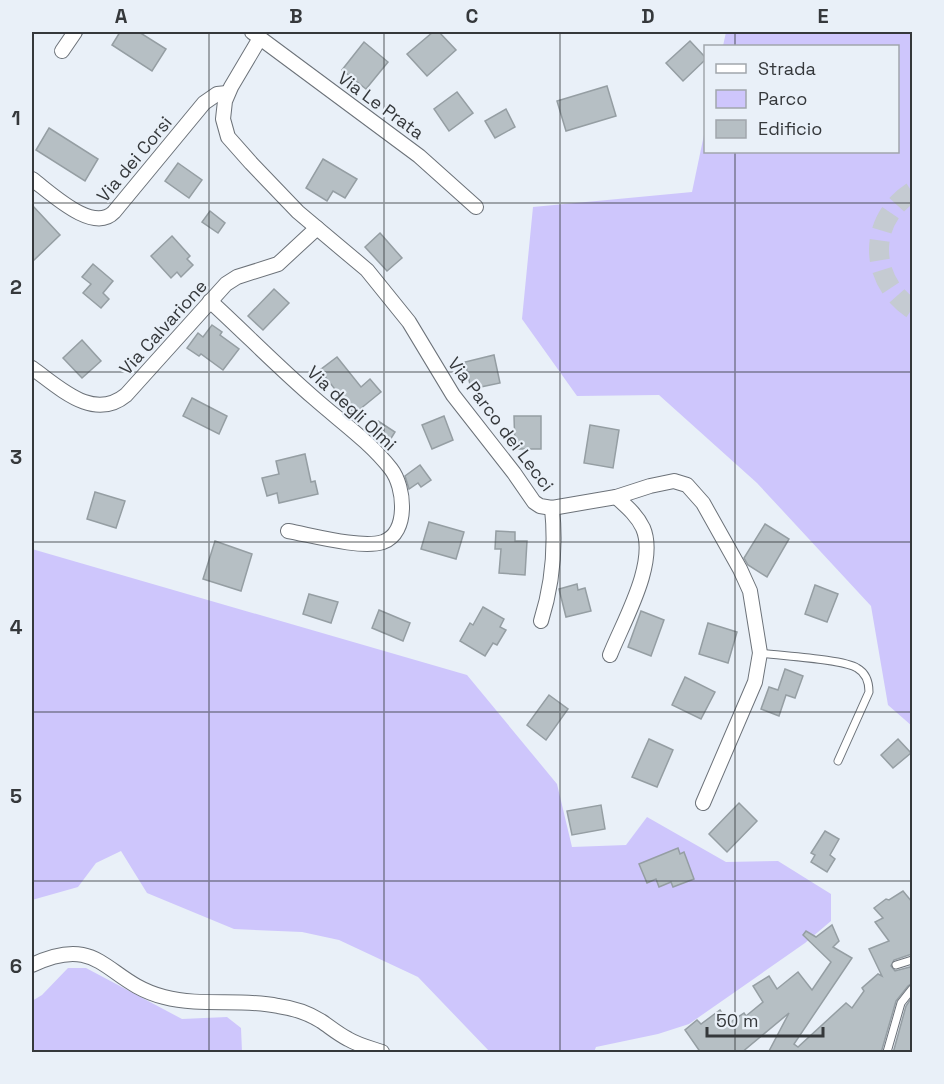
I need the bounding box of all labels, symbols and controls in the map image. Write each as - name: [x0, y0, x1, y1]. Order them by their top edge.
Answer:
- text: A: [115, 3, 128, 29]
- text: B: [289, 3, 303, 29]
- text: C: [466, 3, 479, 29]
- text: D: [641, 3, 655, 29]
- text: E: [817, 3, 829, 29]
- legend: [704, 45, 899, 153]
- text: Strada: [758, 57, 816, 80]
- street label: Via Le Prata: [333, 66, 429, 144]
- text: Parco: [758, 87, 807, 110]
- text: 1: [11, 105, 21, 131]
- street label: Via dei Corsi: [91, 111, 177, 207]
- text: Edificio: [758, 117, 822, 140]
- text: 2: [10, 274, 22, 300]
- street label: Via Calvarione: [114, 274, 212, 380]
- street label: Via Parco dei Lecci: [443, 352, 559, 496]
- street label: Via degli Olmi: [302, 361, 402, 455]
- text: 3: [10, 444, 22, 470]
- text: 4: [10, 614, 23, 640]
- text: 5: [10, 783, 22, 809]
- text: 6: [10, 953, 22, 979]
- scale bar: [707, 1000, 822, 1038]
- text: 50 m: [716, 1009, 758, 1032]

